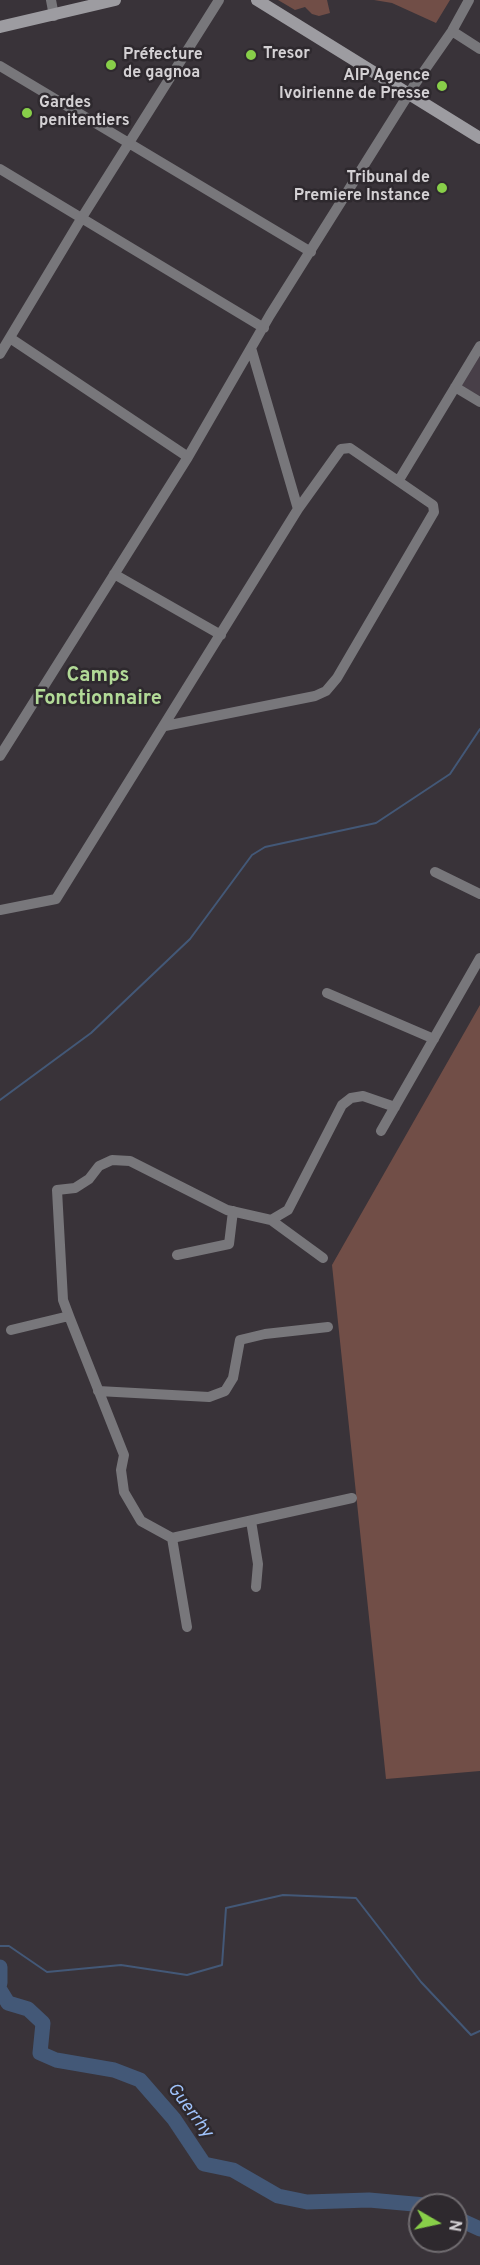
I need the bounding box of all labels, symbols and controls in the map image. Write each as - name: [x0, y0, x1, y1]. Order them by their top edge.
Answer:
- place label: Tresor: [263, 45, 310, 65]
- place label: Préfecture de gagnoa: [123, 46, 203, 84]
- marker: Tresor: [244, 48, 258, 62]
- marker: Préfecture de gagnoa: [104, 58, 118, 72]
- place label: AIP Agence Ivoirienne de Presse: [279, 67, 430, 105]
- marker: AIP Agence Ivoirienne de Presse: [435, 79, 449, 93]
- place label: Gardes penitentiers: [39, 94, 130, 132]
- marker: Gardes penitentiers: [20, 106, 34, 120]
- place label: Tribunal de Premiere Instance: [294, 169, 430, 207]
- marker: Tribunal de Premiere Instance: [435, 181, 449, 195]
- district label: Camps Fonctionnaire: [34, 665, 162, 712]
- water label: Guerrhy: [161, 2079, 217, 2143]
- north arrow: [408, 2193, 468, 2253]
- text: N: [443, 2218, 465, 2233]

